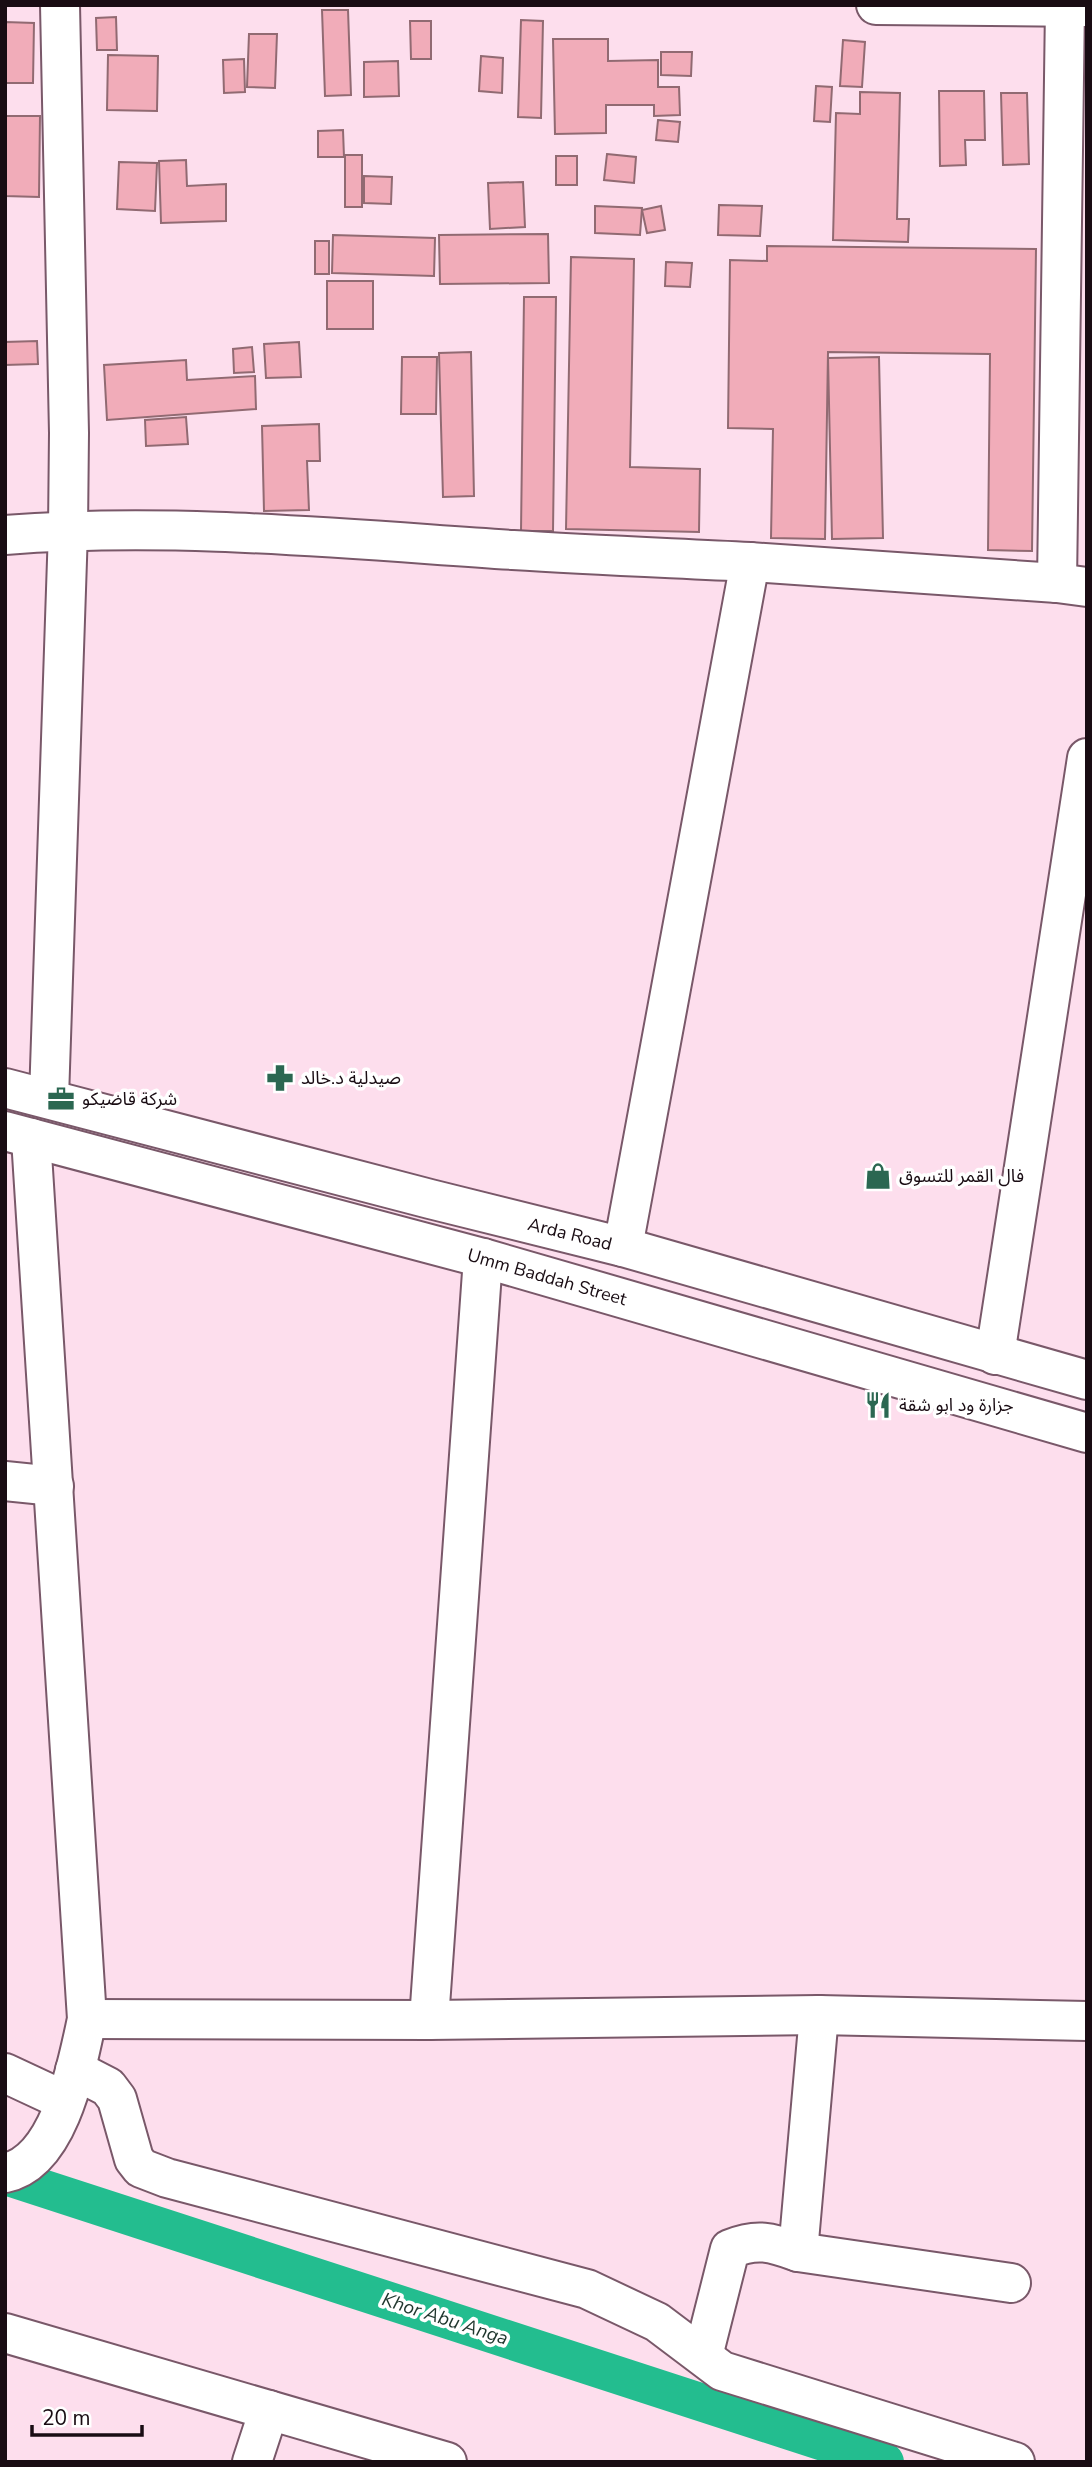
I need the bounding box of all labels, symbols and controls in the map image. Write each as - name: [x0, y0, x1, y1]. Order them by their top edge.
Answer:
- pharmacy icon: صيدلية د.خالد: [265, 1063, 295, 1093]
- place label: صيدلية د.خالد: [301, 1066, 401, 1090]
- office icon: شركة قاضيكو: [46, 1084, 76, 1114]
- place label: شركة قاضيكو: [82, 1087, 177, 1111]
- shop icon: فال القمر للتسوق: [863, 1161, 893, 1191]
- place label: فال القمر للتسوق: [899, 1164, 1024, 1188]
- street label: Arda Road: [525, 1212, 615, 1256]
- street label: Umm Baddah Street: [465, 1243, 630, 1311]
- restaurant icon: جزارة ود ابو شقة: [863, 1390, 893, 1420]
- place label: جزارة ود ابو شقة: [899, 1393, 1014, 1417]
- water label: Khor Abu Anga: [379, 2286, 511, 2352]
- scale bar: [32, 2394, 142, 2438]
- text: 20 m: [42, 2404, 91, 2432]

